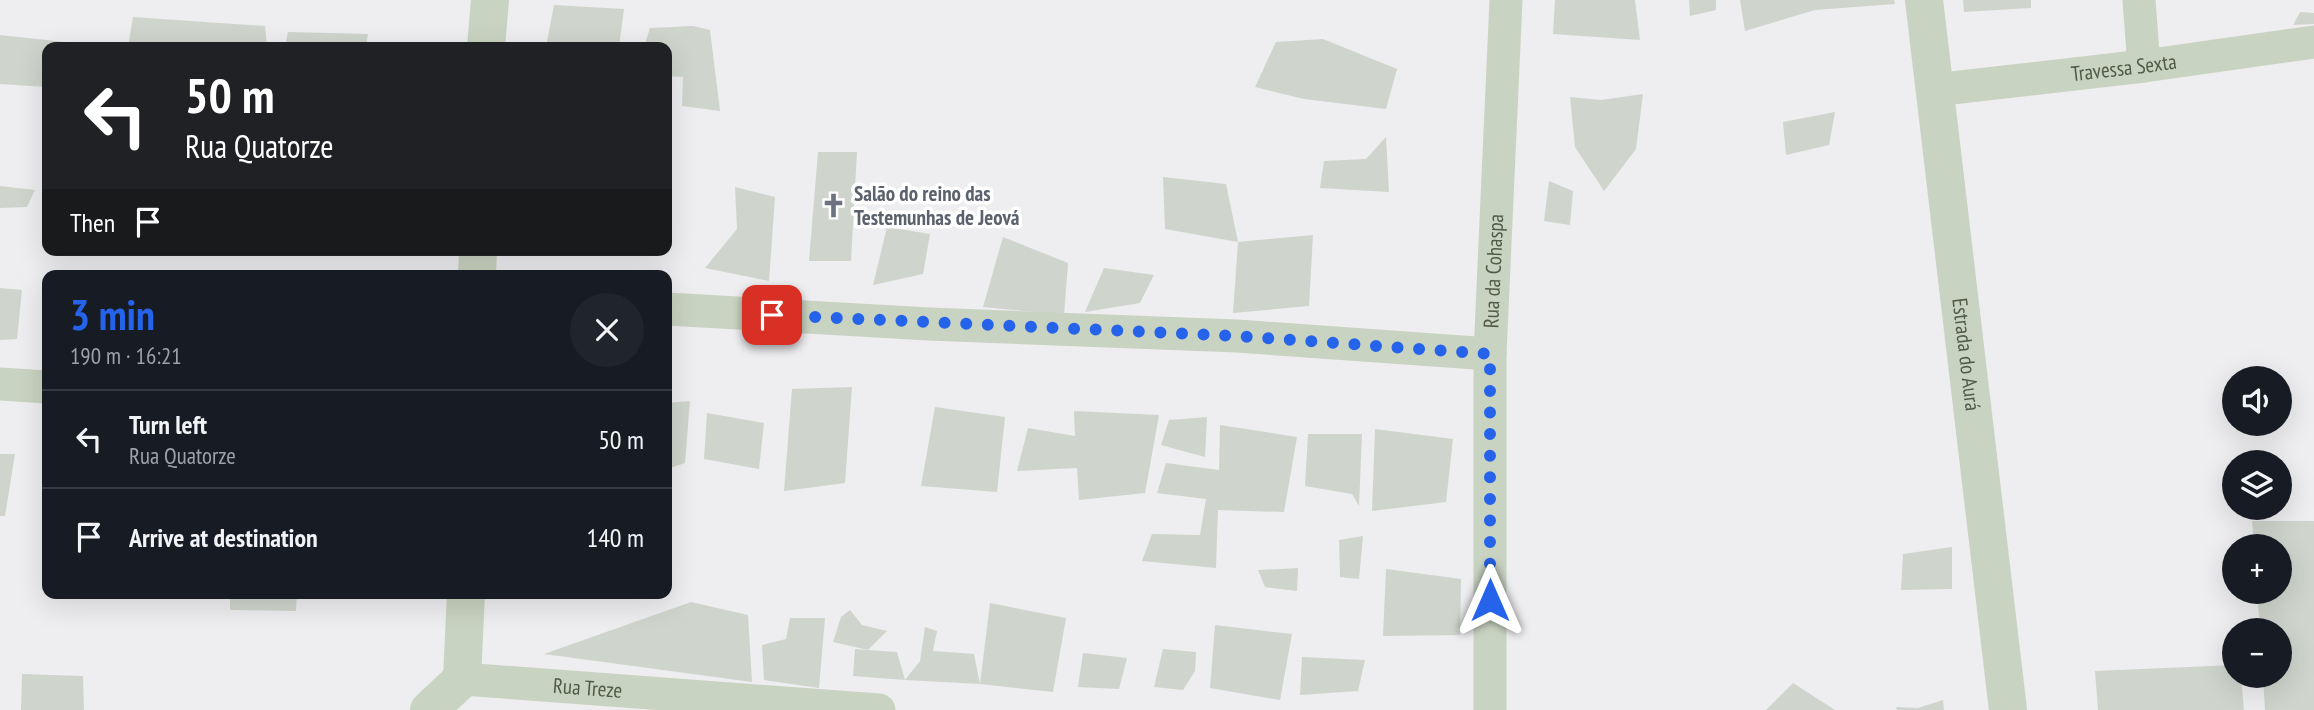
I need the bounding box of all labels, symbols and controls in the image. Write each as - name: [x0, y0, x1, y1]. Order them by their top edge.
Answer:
- street label: Travessa Sexta: [2070, 48, 2178, 87]
- text: 50 m: [185, 63, 274, 127]
- icon: left: [70, 70, 161, 161]
- text: Rua Quatorze: [185, 125, 334, 167]
- place label: Salão do reino das Testemunhas de Jeová: [854, 180, 1020, 231]
- church icon: Salão do reino das Testemunhas de Jeová: [820, 192, 848, 220]
- icon: arrive: [129, 203, 167, 241]
- text: Then: [70, 206, 115, 239]
- street label: Rua da Cohaspa: [1477, 213, 1509, 329]
- pin: [742, 285, 802, 345]
- text: 3 min: [70, 287, 155, 342]
- button: close: [570, 293, 644, 367]
- icon: arrive: [753, 296, 791, 334]
- street label: Estrada do Aurá: [1946, 297, 1987, 412]
- text: 190 m · 16:21: [70, 341, 182, 370]
- map controls: [2222, 366, 2292, 688]
- button: sound: [2222, 366, 2292, 436]
- text: Turn left: [129, 408, 207, 441]
- icon: left: [70, 420, 108, 458]
- text: 50 m: [598, 423, 644, 456]
- text: Rua Quatorze: [129, 441, 236, 470]
- button: layers: [2222, 450, 2292, 520]
- icon: arrive: [70, 518, 108, 556]
- text: Arrive at destination: [129, 521, 318, 554]
- text: 140 m: [586, 521, 644, 554]
- button: +: [2222, 534, 2292, 604]
- position arrow: [1453, 563, 1527, 637]
- button: −: [2222, 618, 2292, 688]
- street label: Rua Treze: [552, 672, 623, 704]

